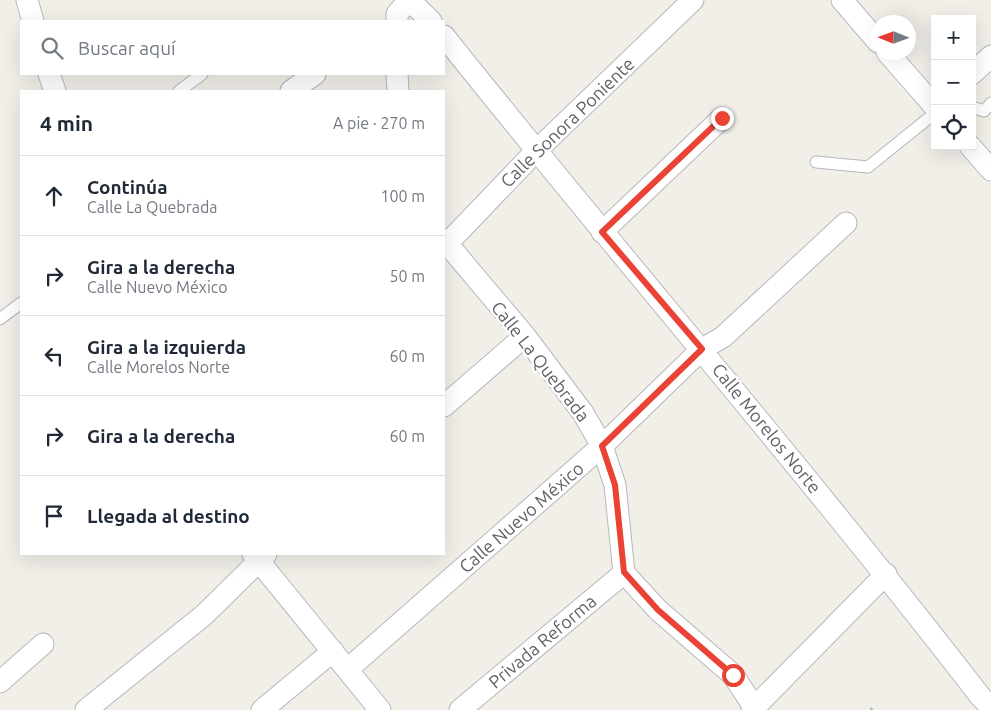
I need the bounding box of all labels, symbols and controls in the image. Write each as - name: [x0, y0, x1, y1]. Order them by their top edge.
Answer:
- north arrow: [871, 15, 916, 60]
- map controls: [931, 15, 976, 150]
- button: +: [931, 15, 976, 60]
- search box: [20, 20, 445, 75]
- icon: search: [38, 34, 66, 62]
- text: Buscar aquí: [78, 37, 176, 59]
- street label: Calle Sonora Poniente: [496, 53, 638, 191]
- button: −: [931, 60, 976, 105]
- button: locate: [931, 105, 976, 150]
- route end: [711, 107, 734, 130]
- text: 4 min: [40, 111, 93, 135]
- text: A pie · 270 m: [333, 114, 425, 132]
- text: Continúa: [87, 176, 168, 198]
- icon: ahead: [40, 182, 68, 210]
- text: 100 m: [380, 187, 425, 205]
- text: Calle La Quebrada: [87, 198, 218, 216]
- text: Gira a la derecha: [87, 256, 235, 278]
- icon: right: [40, 262, 68, 290]
- text: 50 m: [389, 267, 425, 285]
- text: Calle Nuevo México: [87, 278, 228, 296]
- street label: Calle La Quebrada: [487, 297, 594, 426]
- text: Gira a la izquierda: [87, 336, 246, 358]
- icon: left: [40, 342, 68, 370]
- text: 60 m: [389, 347, 425, 365]
- text: Calle Morelos Norte: [87, 358, 230, 376]
- street label: Calle Morelos Norte: [709, 359, 825, 497]
- icon: right: [40, 422, 68, 450]
- text: Gira a la derecha: [87, 425, 235, 447]
- text: 60 m: [389, 427, 425, 445]
- street label: Calle Nuevo México: [455, 458, 587, 576]
- icon: arrive: [40, 502, 68, 530]
- text: Llegada al destino: [87, 505, 250, 527]
- street label: Privada Reforma: [484, 590, 600, 692]
- route start: [722, 664, 745, 687]

